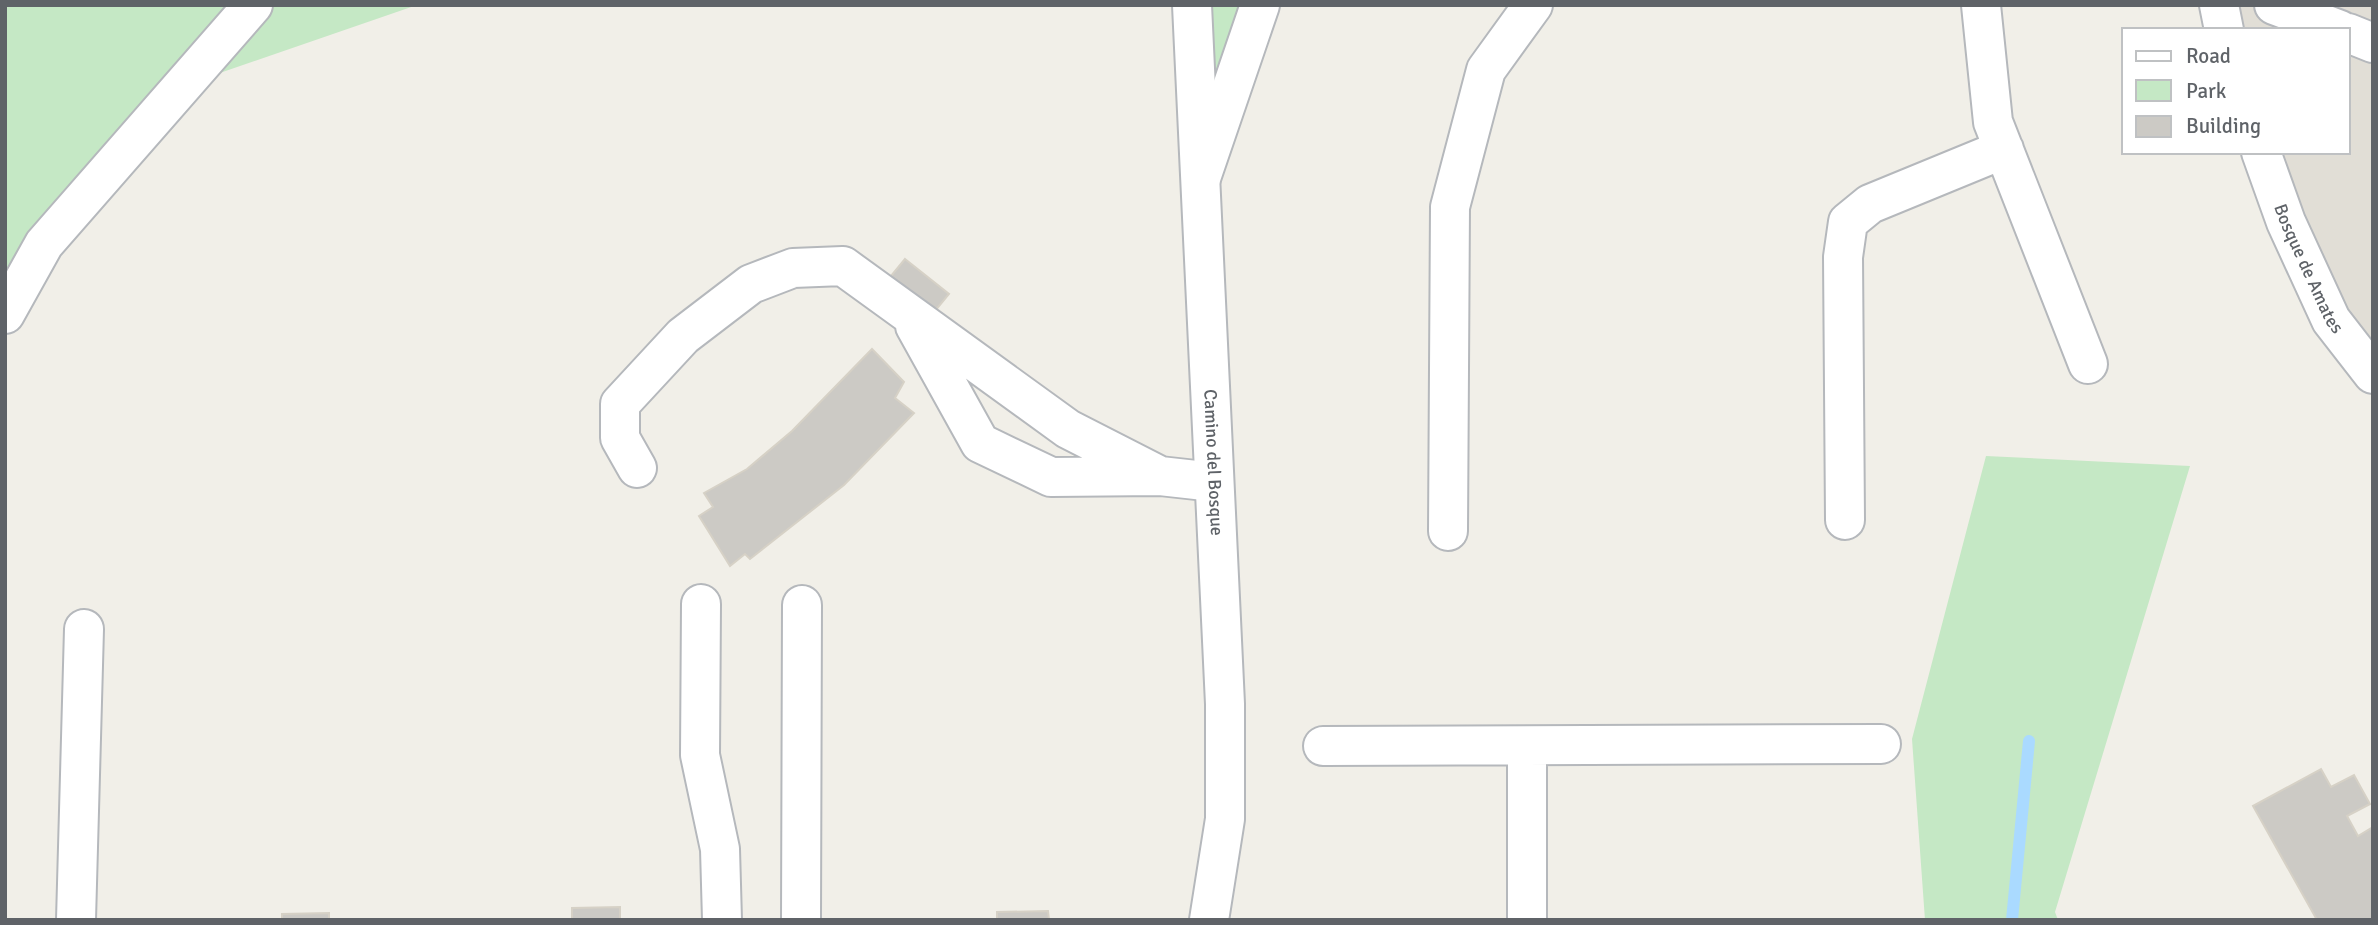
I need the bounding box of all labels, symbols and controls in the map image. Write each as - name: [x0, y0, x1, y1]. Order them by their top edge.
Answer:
- legend: [2122, 28, 2350, 154]
- text: Road: [2186, 43, 2231, 69]
- text: Park: [2186, 78, 2227, 104]
- text: Building: [2186, 113, 2261, 139]
- street label: Bosque de Amates: [2269, 201, 2348, 338]
- street label: Camino del Bosque: [1199, 389, 1228, 536]

